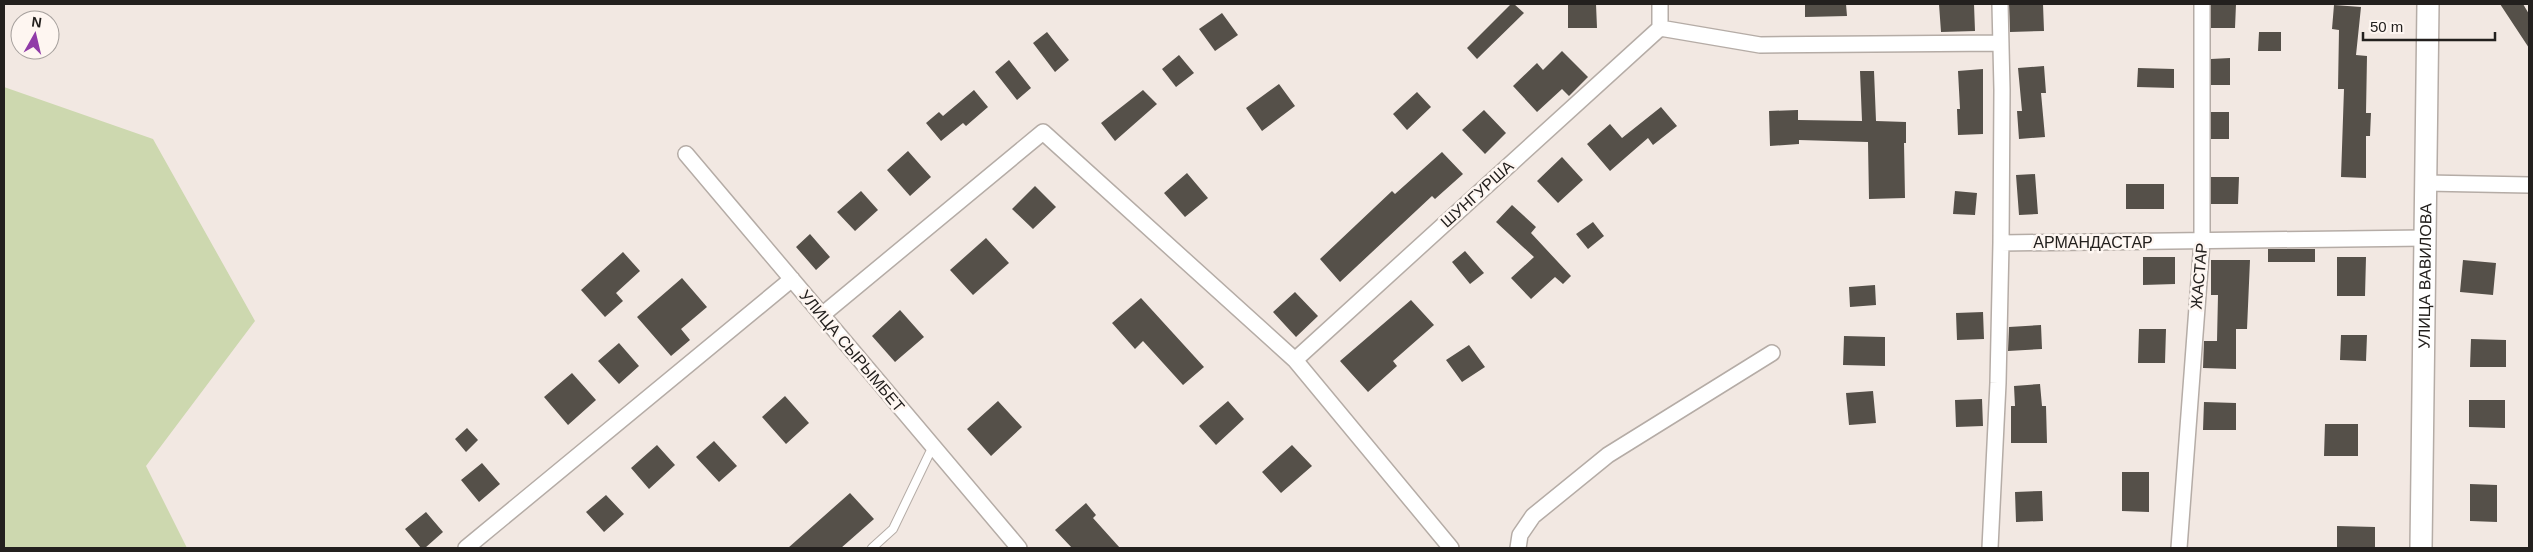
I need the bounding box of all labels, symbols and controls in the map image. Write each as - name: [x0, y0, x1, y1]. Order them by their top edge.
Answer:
- north arrow: [10, 10, 60, 60]
- scale bar: [2363, 10, 2496, 42]
- text: N: [31, 13, 43, 31]
- text: 50 m: [2370, 18, 2403, 35]
- street label: ШУНГУРША: [1437, 157, 1517, 231]
- street label: УЛИЦА ВАВИЛОВА: [2415, 203, 2434, 349]
- street label: АРМАНДАСТАР: [2033, 234, 2153, 251]
- street label: ЖАСТАР: [2188, 242, 2210, 310]
- street label: УЛИЦА СЫРЫМБЕТ: [796, 287, 908, 415]

